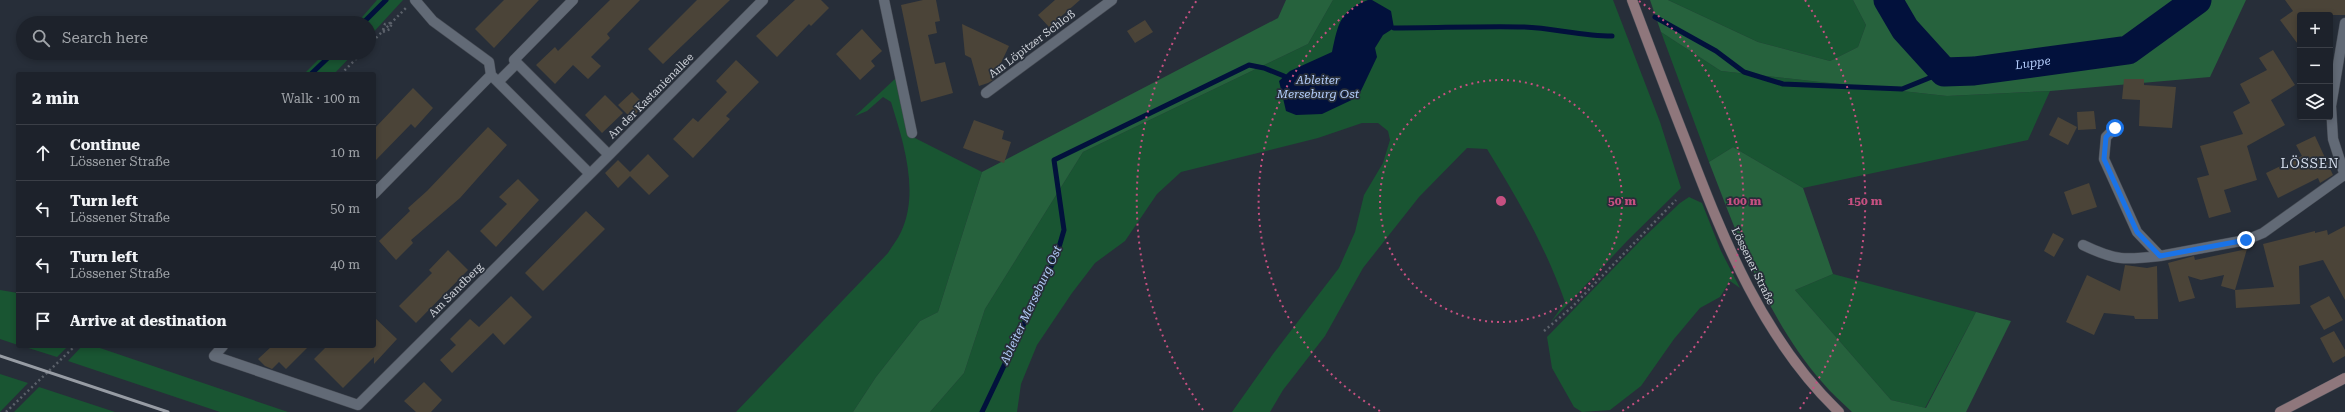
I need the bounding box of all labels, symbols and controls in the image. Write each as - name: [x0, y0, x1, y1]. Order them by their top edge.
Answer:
- street label: Am Löpitzer Schloß: [986, 7, 1078, 81]
- map controls: [2297, 12, 2333, 120]
- button: +: [2297, 12, 2333, 48]
- search box: [16, 16, 376, 60]
- icon: search: [30, 27, 52, 49]
- text: Search here: [62, 29, 148, 47]
- button: −: [2297, 48, 2333, 84]
- street label: An der Kastanienallee: [606, 51, 696, 141]
- water label: Luppe: [2013, 54, 2051, 72]
- water label: Ableiter Merseburg Ost: [1276, 73, 1360, 101]
- button: layers: [2297, 84, 2333, 120]
- text: 2 min: [32, 88, 79, 108]
- text: Walk · 100 m: [281, 91, 360, 106]
- route start: [2106, 119, 2124, 137]
- text: Continue: [70, 136, 140, 154]
- icon: ahead: [32, 142, 54, 164]
- text: 10 m: [330, 145, 360, 160]
- text: Lössener Straße: [70, 154, 170, 169]
- district label: LÖSSEN: [2280, 155, 2340, 171]
- text: Turn left: [70, 192, 138, 210]
- centre of rings: [1494, 194, 1508, 208]
- text: 50 m: [1608, 194, 1636, 208]
- text: 100 m: [1727, 194, 1762, 208]
- text: 150 m: [1848, 194, 1883, 208]
- icon: left: [32, 198, 54, 220]
- text: 50 m: [330, 201, 360, 216]
- text: Lössener Straße: [70, 210, 170, 225]
- street label: Lössener Straße: [1729, 225, 1777, 307]
- route end: [2237, 231, 2255, 249]
- water label: Ableiter Merseburg Ost: [997, 243, 1065, 368]
- text: Turn left: [70, 248, 138, 266]
- icon: left: [32, 254, 54, 276]
- text: 40 m: [330, 257, 360, 272]
- street label: Am Sandberg: [426, 260, 486, 320]
- text: Lössener Straße: [70, 266, 170, 281]
- icon: arrive: [32, 310, 54, 332]
- text: Arrive at destination: [70, 312, 226, 330]

